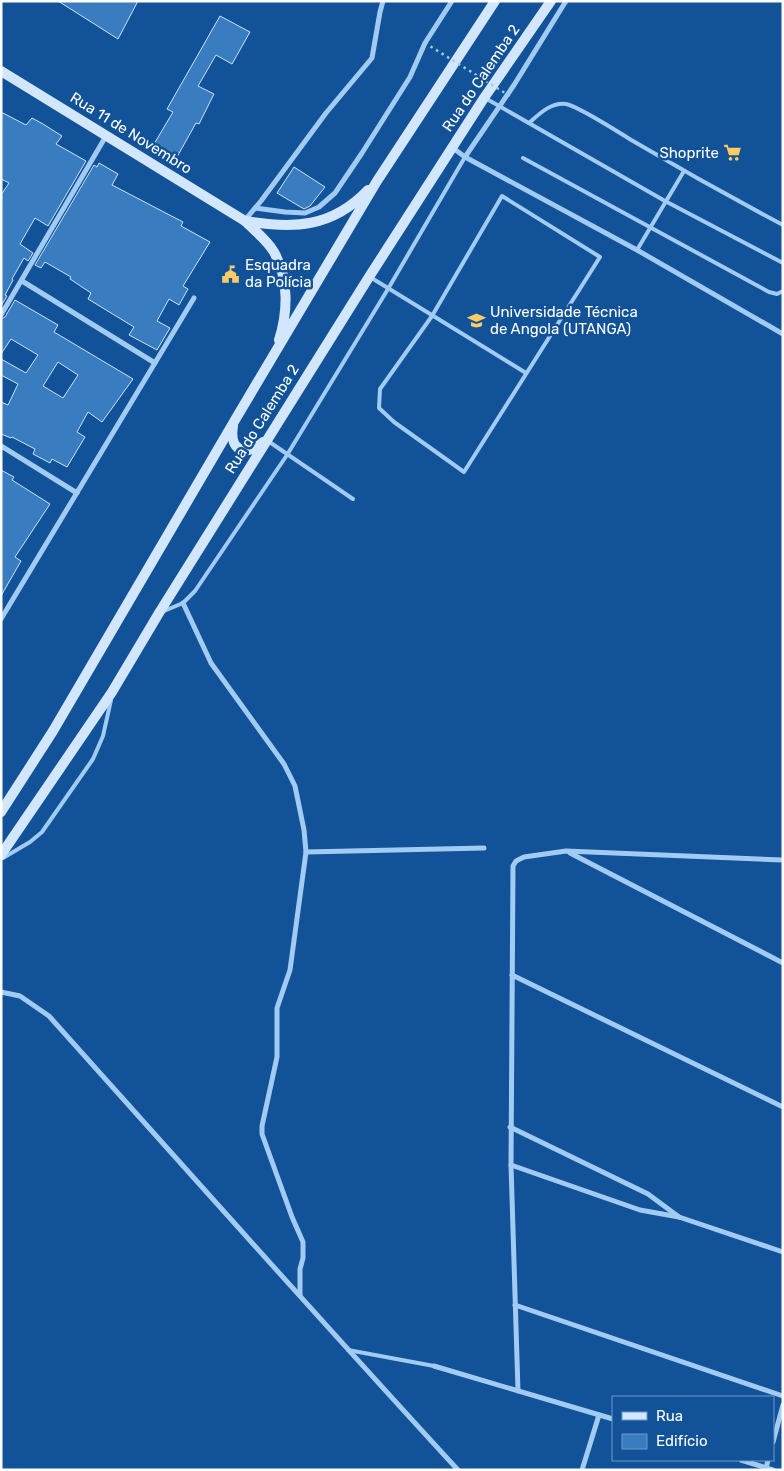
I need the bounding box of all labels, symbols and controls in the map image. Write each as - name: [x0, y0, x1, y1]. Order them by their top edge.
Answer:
- street label: Rua do Calemba 2: [438, 21, 524, 135]
- street label: Rua 11 de Novembro: [67, 88, 195, 178]
- supermarket icon: Shoprite: [723, 143, 743, 163]
- place label: Shoprite: [659, 144, 719, 162]
- place label: Esquadra da Polícia: [245, 256, 311, 291]
- public building icon: Esquadra da Polícia: [221, 264, 241, 284]
- place label: Universidade Técnica de Angola (UTANGA): [490, 303, 638, 338]
- school or university icon: Universidade Técnica de Angola (UTANGA): [466, 311, 486, 331]
- street label: Rua do Calemba 2: [221, 361, 303, 477]
- legend: [612, 1396, 774, 1461]
- text: Rua: [656, 1407, 683, 1425]
- text: Edifício: [656, 1432, 708, 1450]

